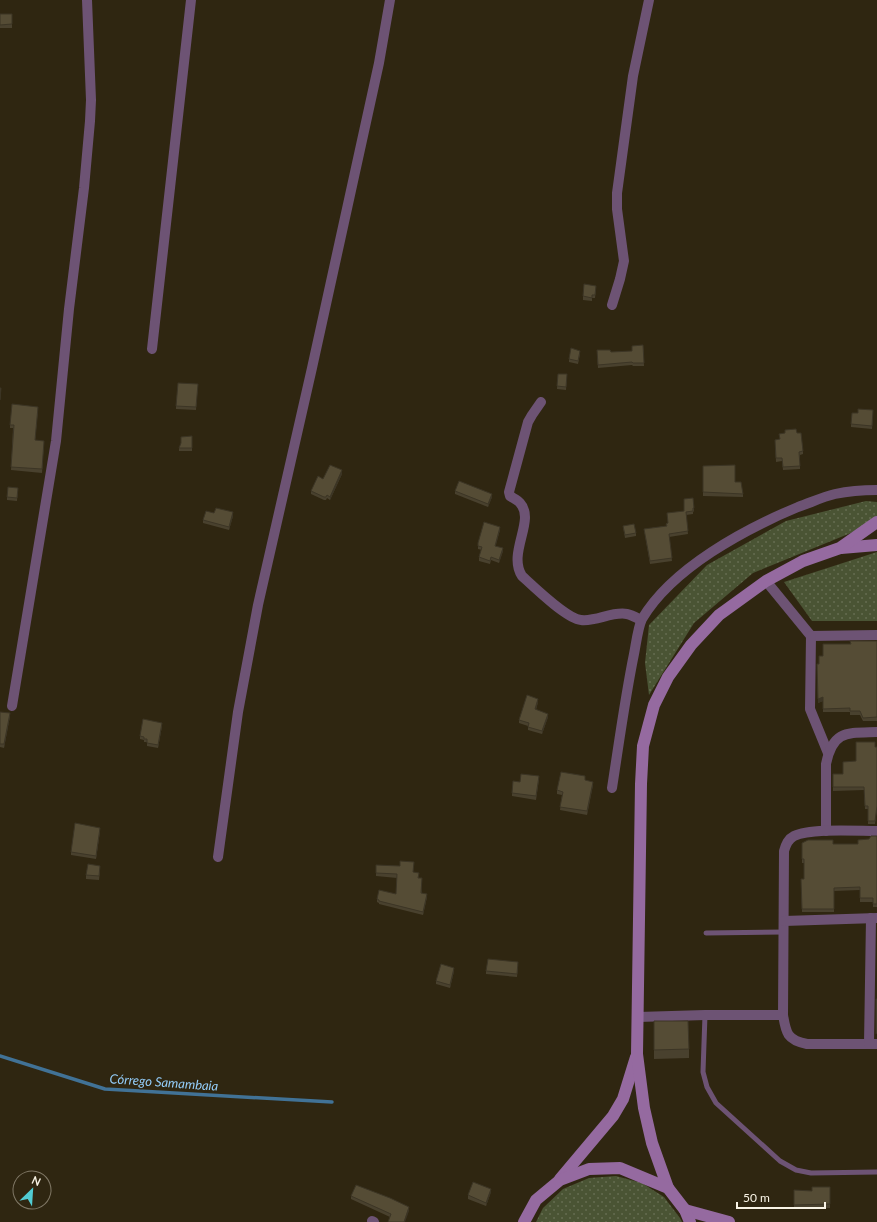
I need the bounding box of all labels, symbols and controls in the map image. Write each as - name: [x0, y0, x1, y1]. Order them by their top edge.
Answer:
- water label: Córrego Samambaia: [109, 1070, 219, 1094]
- north arrow: [12, 1170, 52, 1210]
- text: N: [30, 1173, 43, 1188]
- scale bar: [737, 1184, 825, 1210]
- text: 50 m: [743, 1190, 770, 1205]

